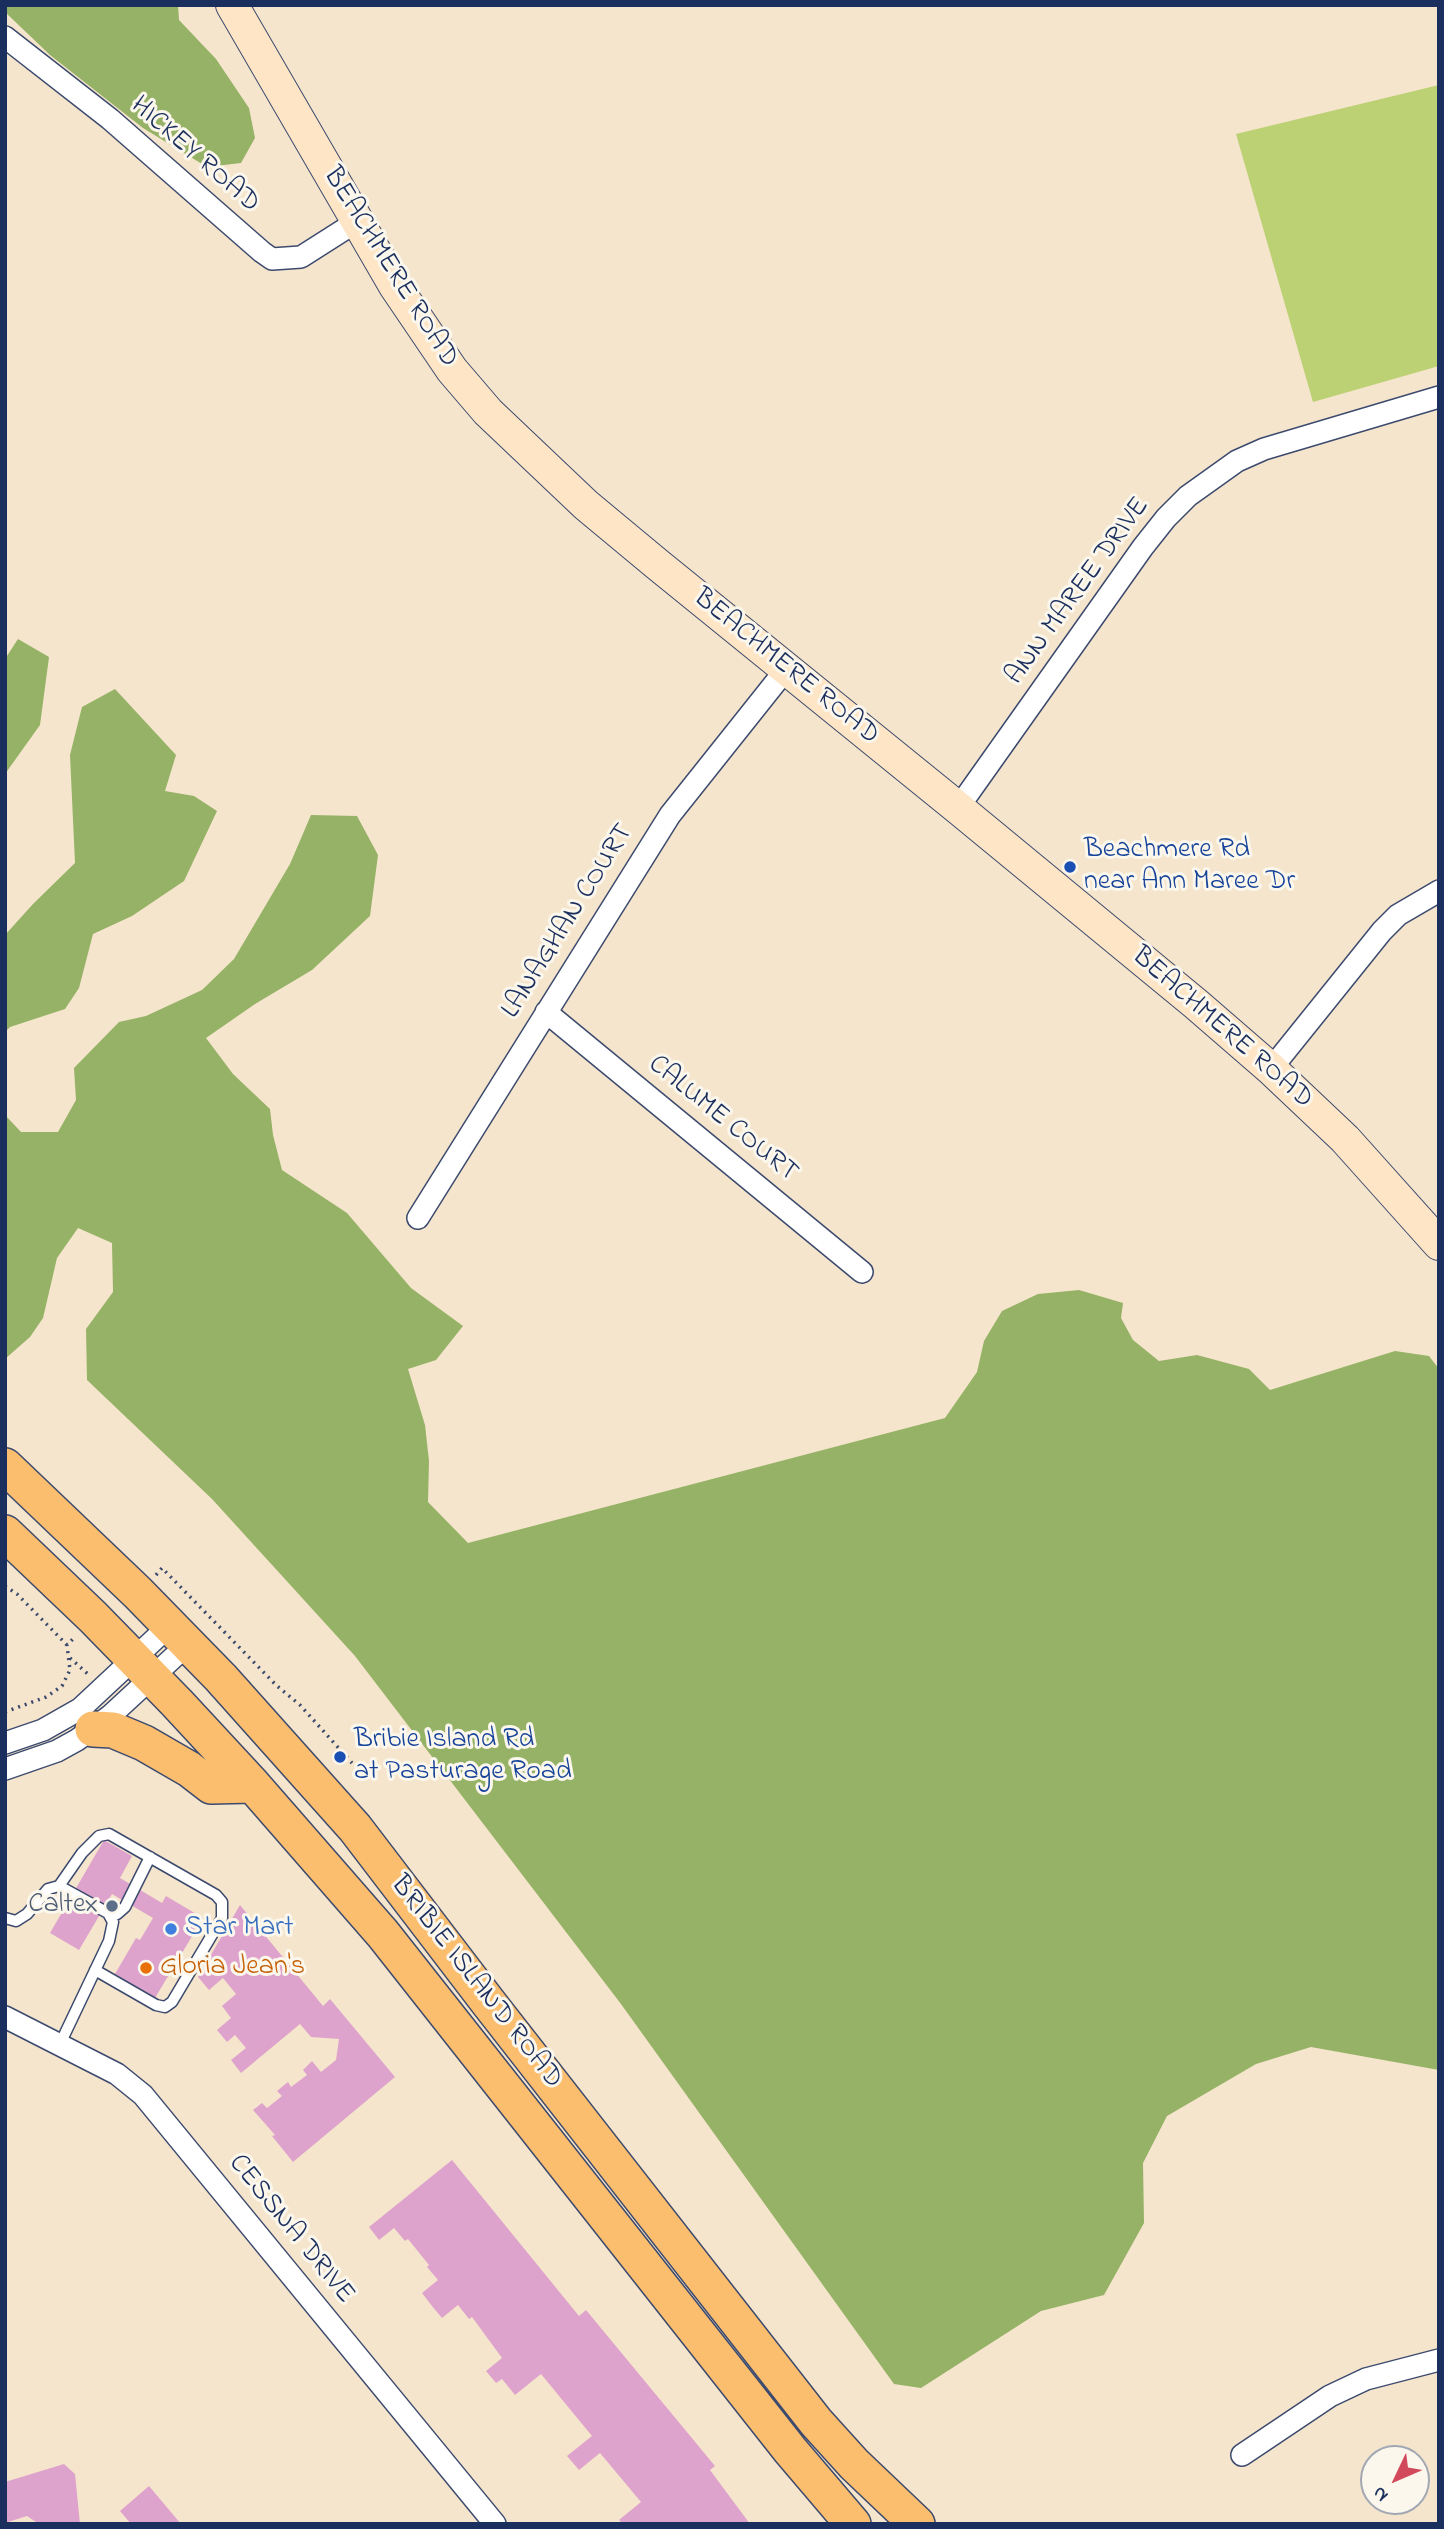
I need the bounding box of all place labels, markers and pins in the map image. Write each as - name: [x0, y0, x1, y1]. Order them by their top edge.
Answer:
- place label: Beachmere Rd near Ann Maree Dr: [1084, 834, 1295, 900]
- marker: Beachmere Rd near Ann Maree Dr: [1062, 859, 1078, 875]
- place label: Bribie Island Rd at Pasturage Road: [354, 1724, 572, 1790]
- marker: Bribie Island Rd at Pasturage Road: [332, 1749, 348, 1765]
- place label: Caltex: [28, 1889, 98, 1923]
- marker: Caltex: [104, 1898, 120, 1914]
- place label: Star Mart: [185, 1912, 293, 1946]
- marker: Star Mart: [163, 1921, 179, 1937]
- place label: Gloria Jean's: [160, 1951, 305, 1985]
- marker: Gloria Jean's: [138, 1960, 154, 1976]

